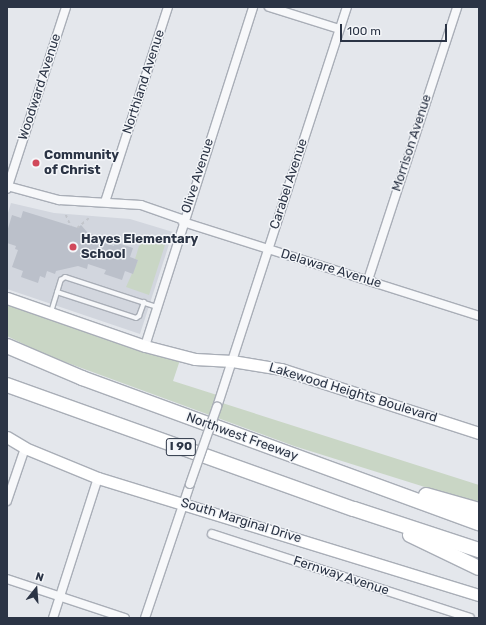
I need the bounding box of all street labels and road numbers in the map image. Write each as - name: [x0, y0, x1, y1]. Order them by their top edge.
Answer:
- street label: Northland Avenue: [120, 28, 168, 136]
- street label: Woodward Avenue: [15, 32, 65, 142]
- street label: Morrison Avenue: [389, 92, 435, 194]
- street label: Olive Avenue: [179, 136, 217, 216]
- street label: Carabel Avenue: [267, 137, 311, 231]
- street label: Delaware Avenue: [279, 246, 383, 292]
- street label: Lakewood Heights Boulevard: [267, 360, 439, 426]
- street label: Northwest Freeway: [184, 410, 300, 464]
- road number: I 90: [165, 437, 197, 457]
- street label: South Marginal Drive: [179, 495, 303, 547]
- street label: Fernway Avenue: [291, 553, 391, 599]

